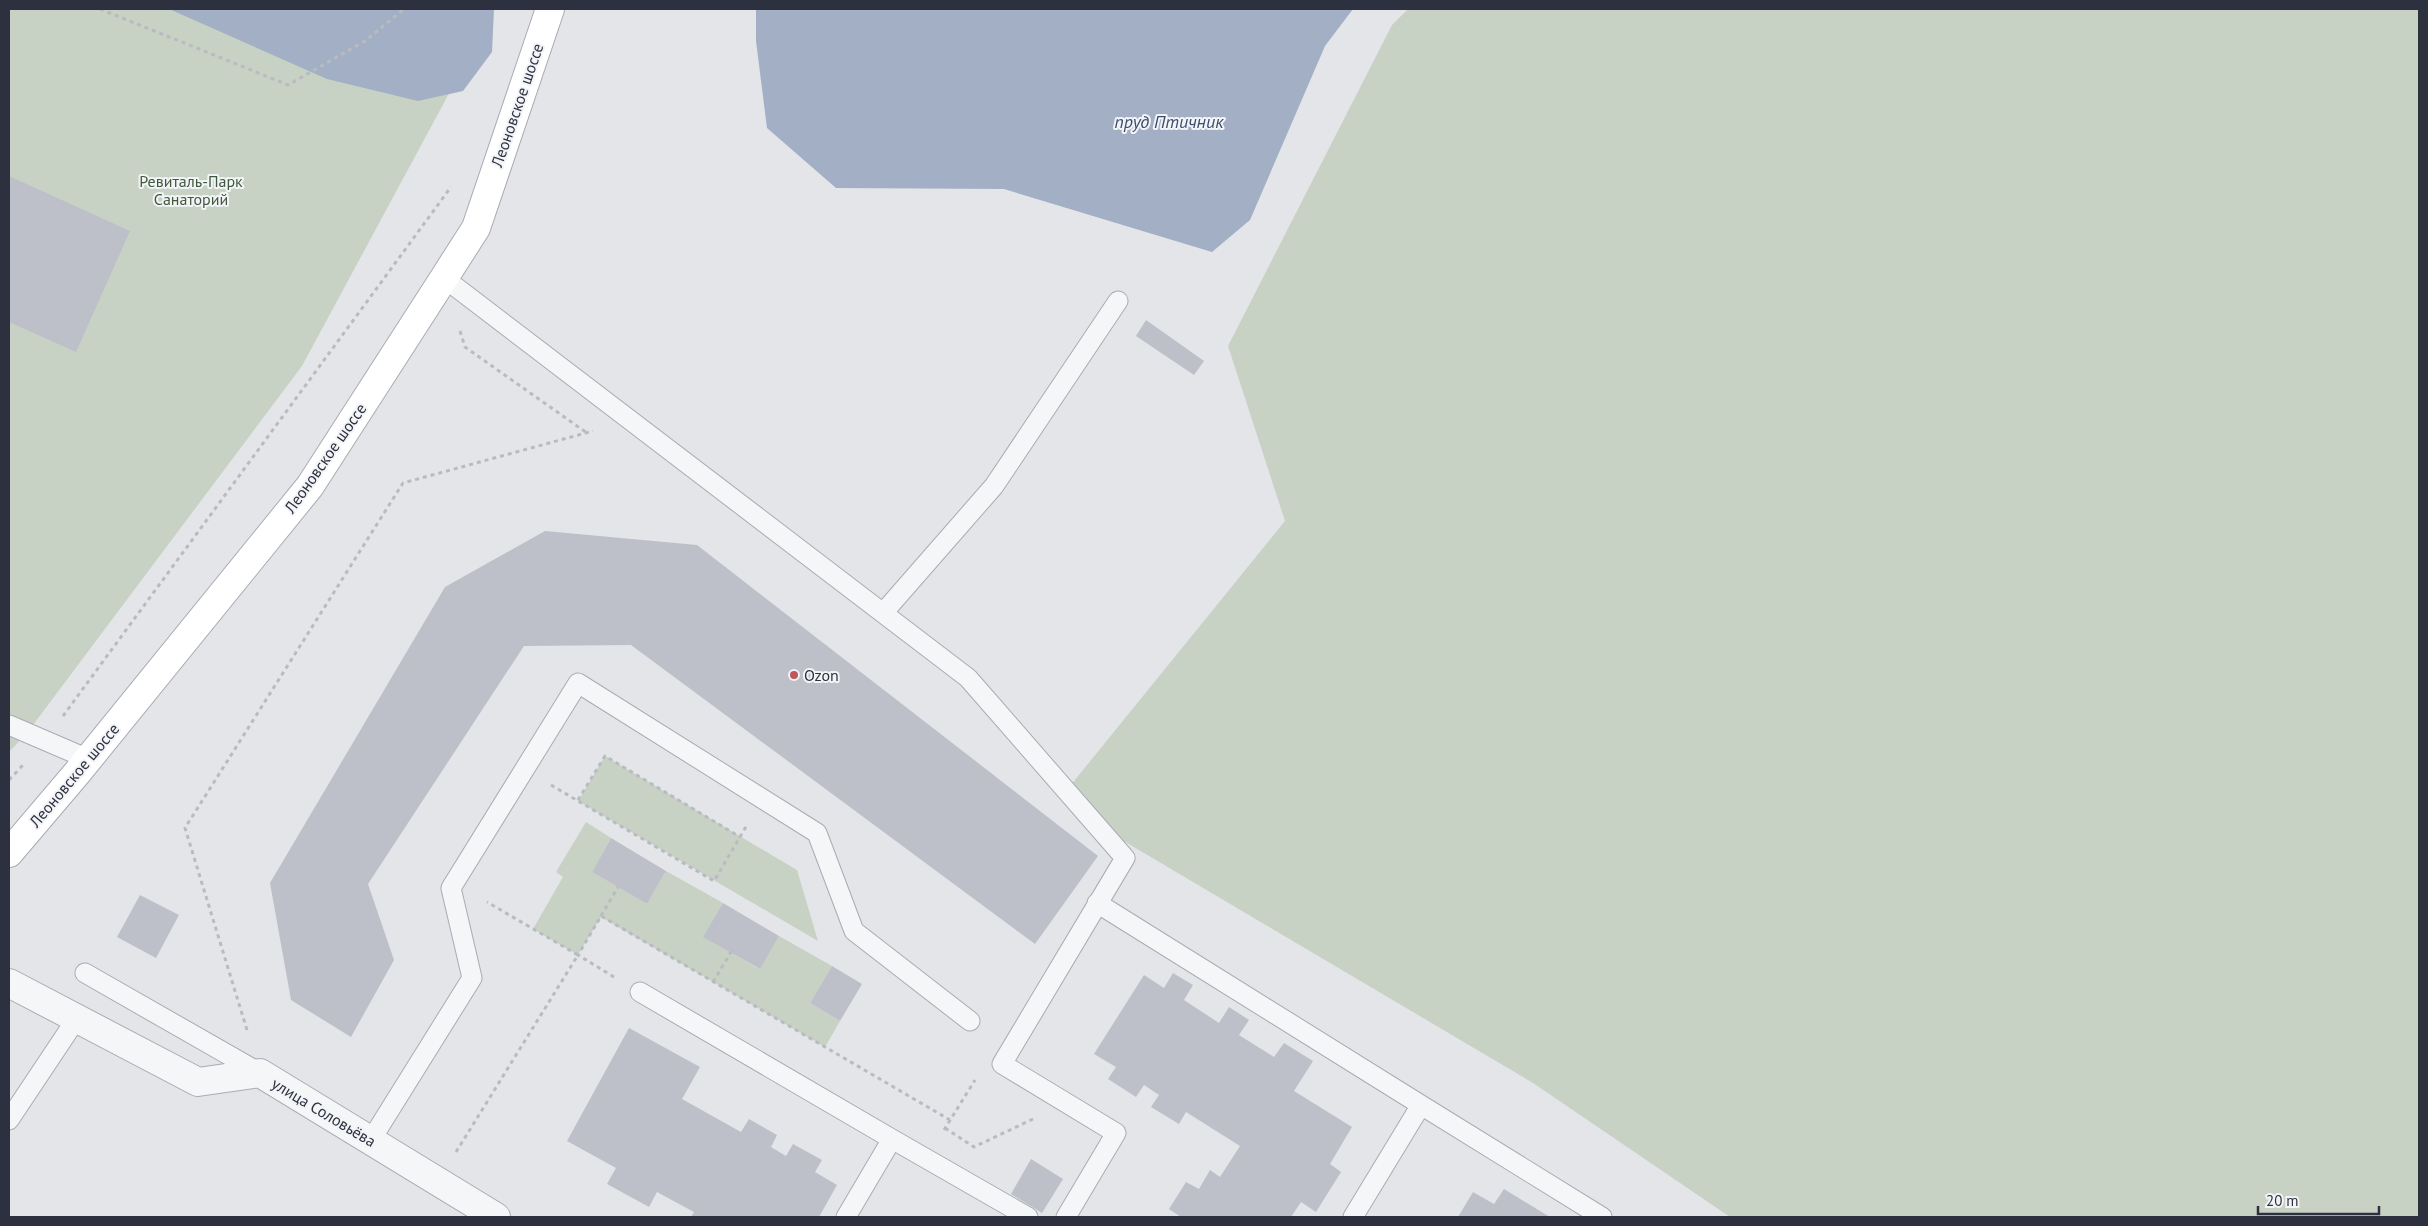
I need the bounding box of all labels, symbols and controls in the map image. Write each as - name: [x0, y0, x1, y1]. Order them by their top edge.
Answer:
- street label: Леоновское шоссе: [486, 40, 548, 170]
- water label: пруд Птичник: [1114, 110, 1224, 133]
- park label: Ревиталь-Парк Санаторий: [139, 171, 243, 209]
- street label: Леоновское шоссе: [279, 399, 370, 518]
- place label: Ozon: [804, 665, 839, 685]
- marker: Ozon: [788, 669, 800, 681]
- street label: Леоновское шоссе: [24, 719, 123, 832]
- street label: улица Соловьёва: [268, 1073, 380, 1151]
- scale bar: [2258, 1184, 2379, 1216]
- text: 20 m: [2266, 1191, 2299, 1210]

